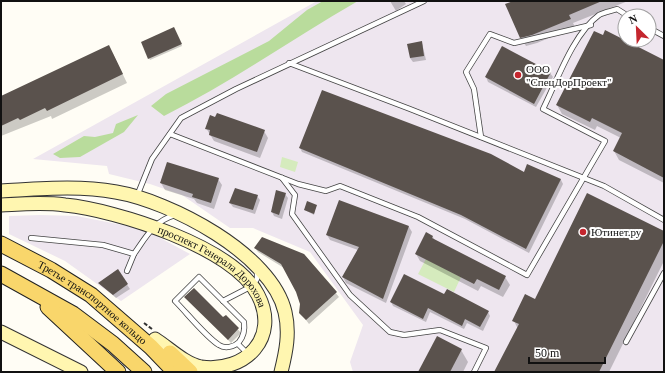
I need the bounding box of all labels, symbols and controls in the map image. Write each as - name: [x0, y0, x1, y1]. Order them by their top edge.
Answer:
- north arrow: [617, 8, 657, 48]
- text: N: [627, 12, 639, 26]
- place label: ООО "СпецДорПроект": [526, 63, 611, 88]
- marker: ООО "СпецДорПроект": [513, 70, 523, 80]
- street label: проспект Генерала Дорохова: [156, 223, 269, 309]
- place label: Ютинет.ру: [591, 226, 642, 238]
- marker: Ютинет.ру: [578, 227, 588, 237]
- street label: Третье транспортное кольцо: [36, 258, 150, 347]
- scale bar: [529, 339, 605, 365]
- text: 50 m: [535, 346, 560, 360]

